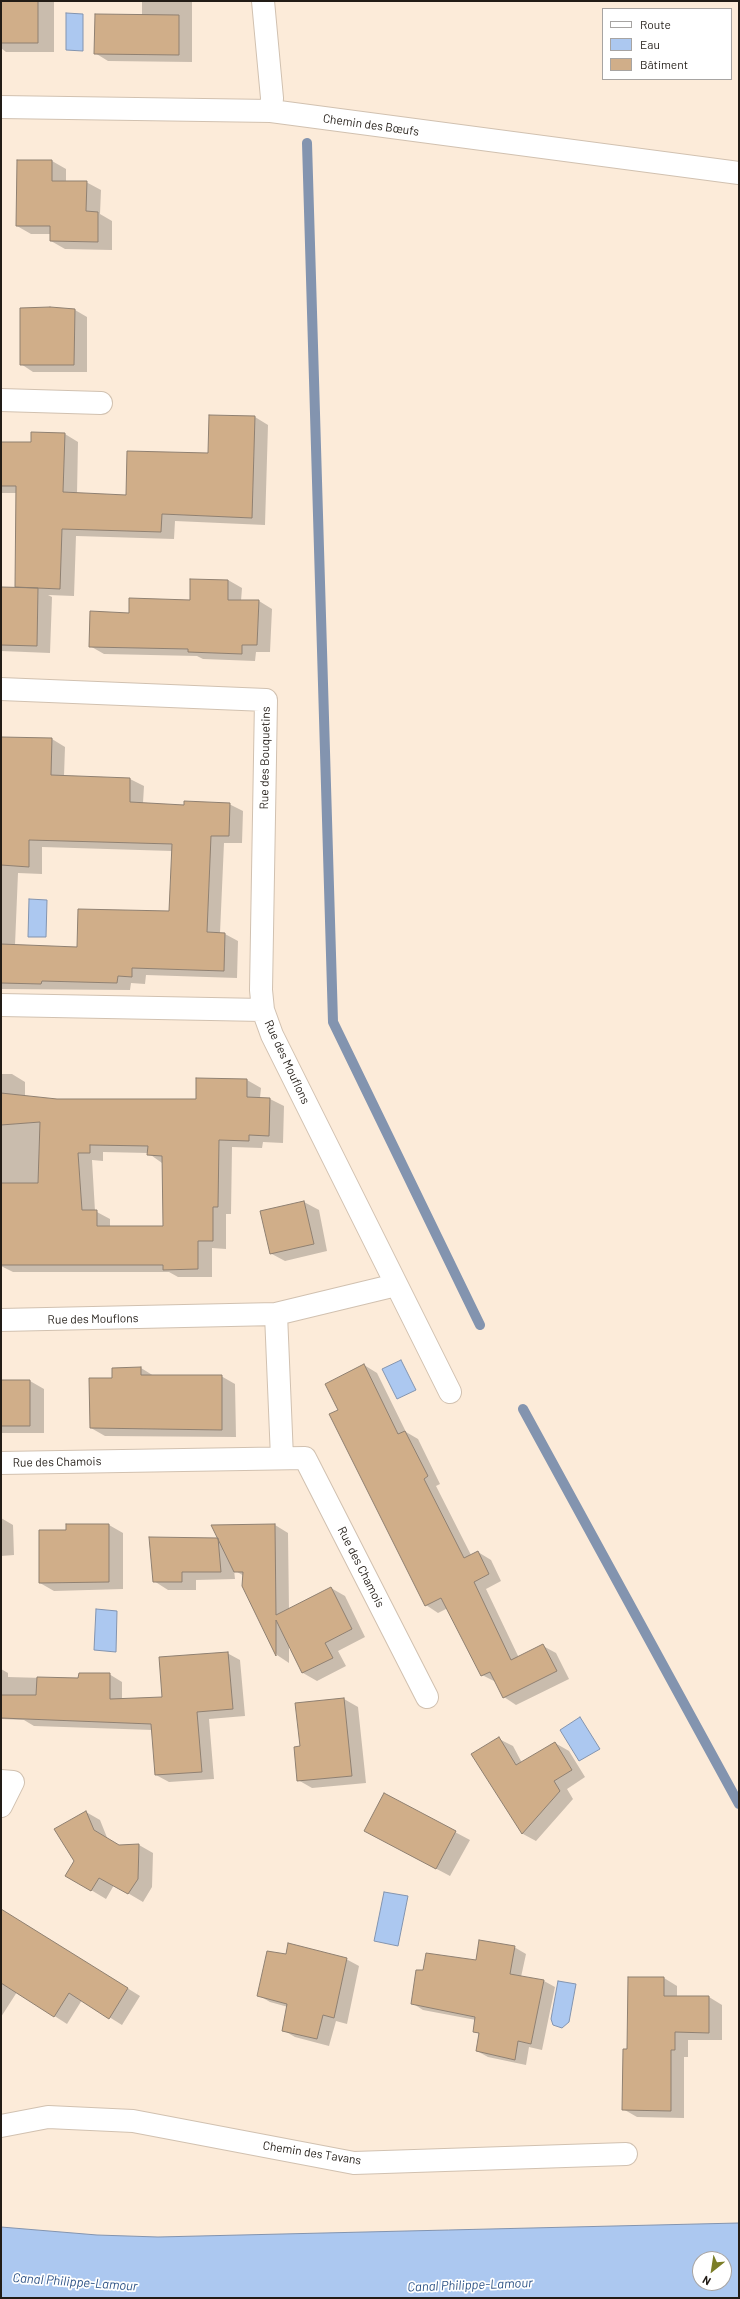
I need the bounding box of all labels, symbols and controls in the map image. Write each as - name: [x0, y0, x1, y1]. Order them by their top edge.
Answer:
- legend: [602, 8, 732, 80]
- text: Route: [640, 17, 671, 31]
- text: Eau: [640, 37, 660, 51]
- text: Bâtiment: [640, 57, 688, 71]
- street label: Chemin des Bœufs: [322, 111, 420, 139]
- street label: Rue des Bouquetins: [257, 706, 273, 810]
- street label: Rue des Mouflons: [261, 1018, 313, 1106]
- street label: Rue des Mouflons: [47, 1311, 139, 1327]
- street label: Rue des Chamois: [13, 1454, 101, 1470]
- street label: Rue des Chamois: [334, 1524, 388, 1610]
- street label: Chemin des Tavans: [262, 2138, 362, 2168]
- north arrow: [692, 2251, 732, 2291]
- water label: Canal Philippe-Lamour: [12, 2270, 138, 2294]
- text: N: [700, 2274, 713, 2288]
- water label: Canal Philippe-Lamour: [407, 2275, 533, 2295]

